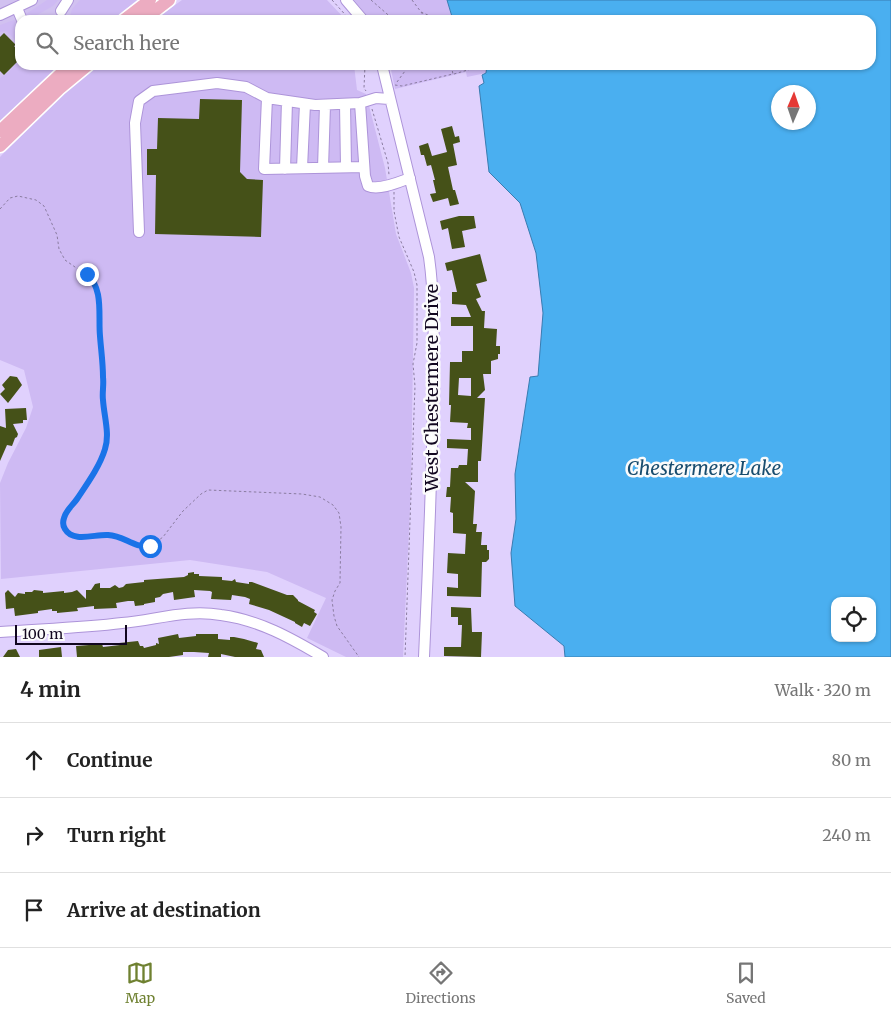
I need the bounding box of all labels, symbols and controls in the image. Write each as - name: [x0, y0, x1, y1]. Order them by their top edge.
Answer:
- search box: [15, 15, 876, 70]
- icon: search: [33, 29, 61, 57]
- text: Search here: [73, 31, 180, 55]
- north arrow: [771, 85, 816, 130]
- route end: [76, 263, 99, 286]
- street label: West Chestermere Drive: [420, 284, 443, 493]
- water label: Chestermere Lake: [627, 456, 782, 480]
- route start: [139, 535, 162, 558]
- map controls: [831, 597, 876, 642]
- button: locate: [831, 597, 876, 642]
- scale bar: [15, 622, 128, 645]
- text: 100 m: [22, 625, 63, 643]
- text: 4 min: [20, 676, 81, 703]
- text: Walk · 320 m: [775, 680, 871, 700]
- icon: ahead: [20, 746, 48, 774]
- text: Continue: [67, 748, 153, 772]
- text: 80 m: [832, 750, 871, 770]
- icon: right: [20, 821, 48, 849]
- text: Turn right: [67, 823, 166, 847]
- text: 240 m: [822, 825, 871, 845]
- icon: arrive: [20, 896, 48, 924]
- text: Arrive at destination: [67, 898, 261, 922]
- tab: Map: [125, 959, 155, 1007]
- tab: Directions: [406, 959, 476, 1007]
- tab: Saved: [726, 959, 766, 1007]

